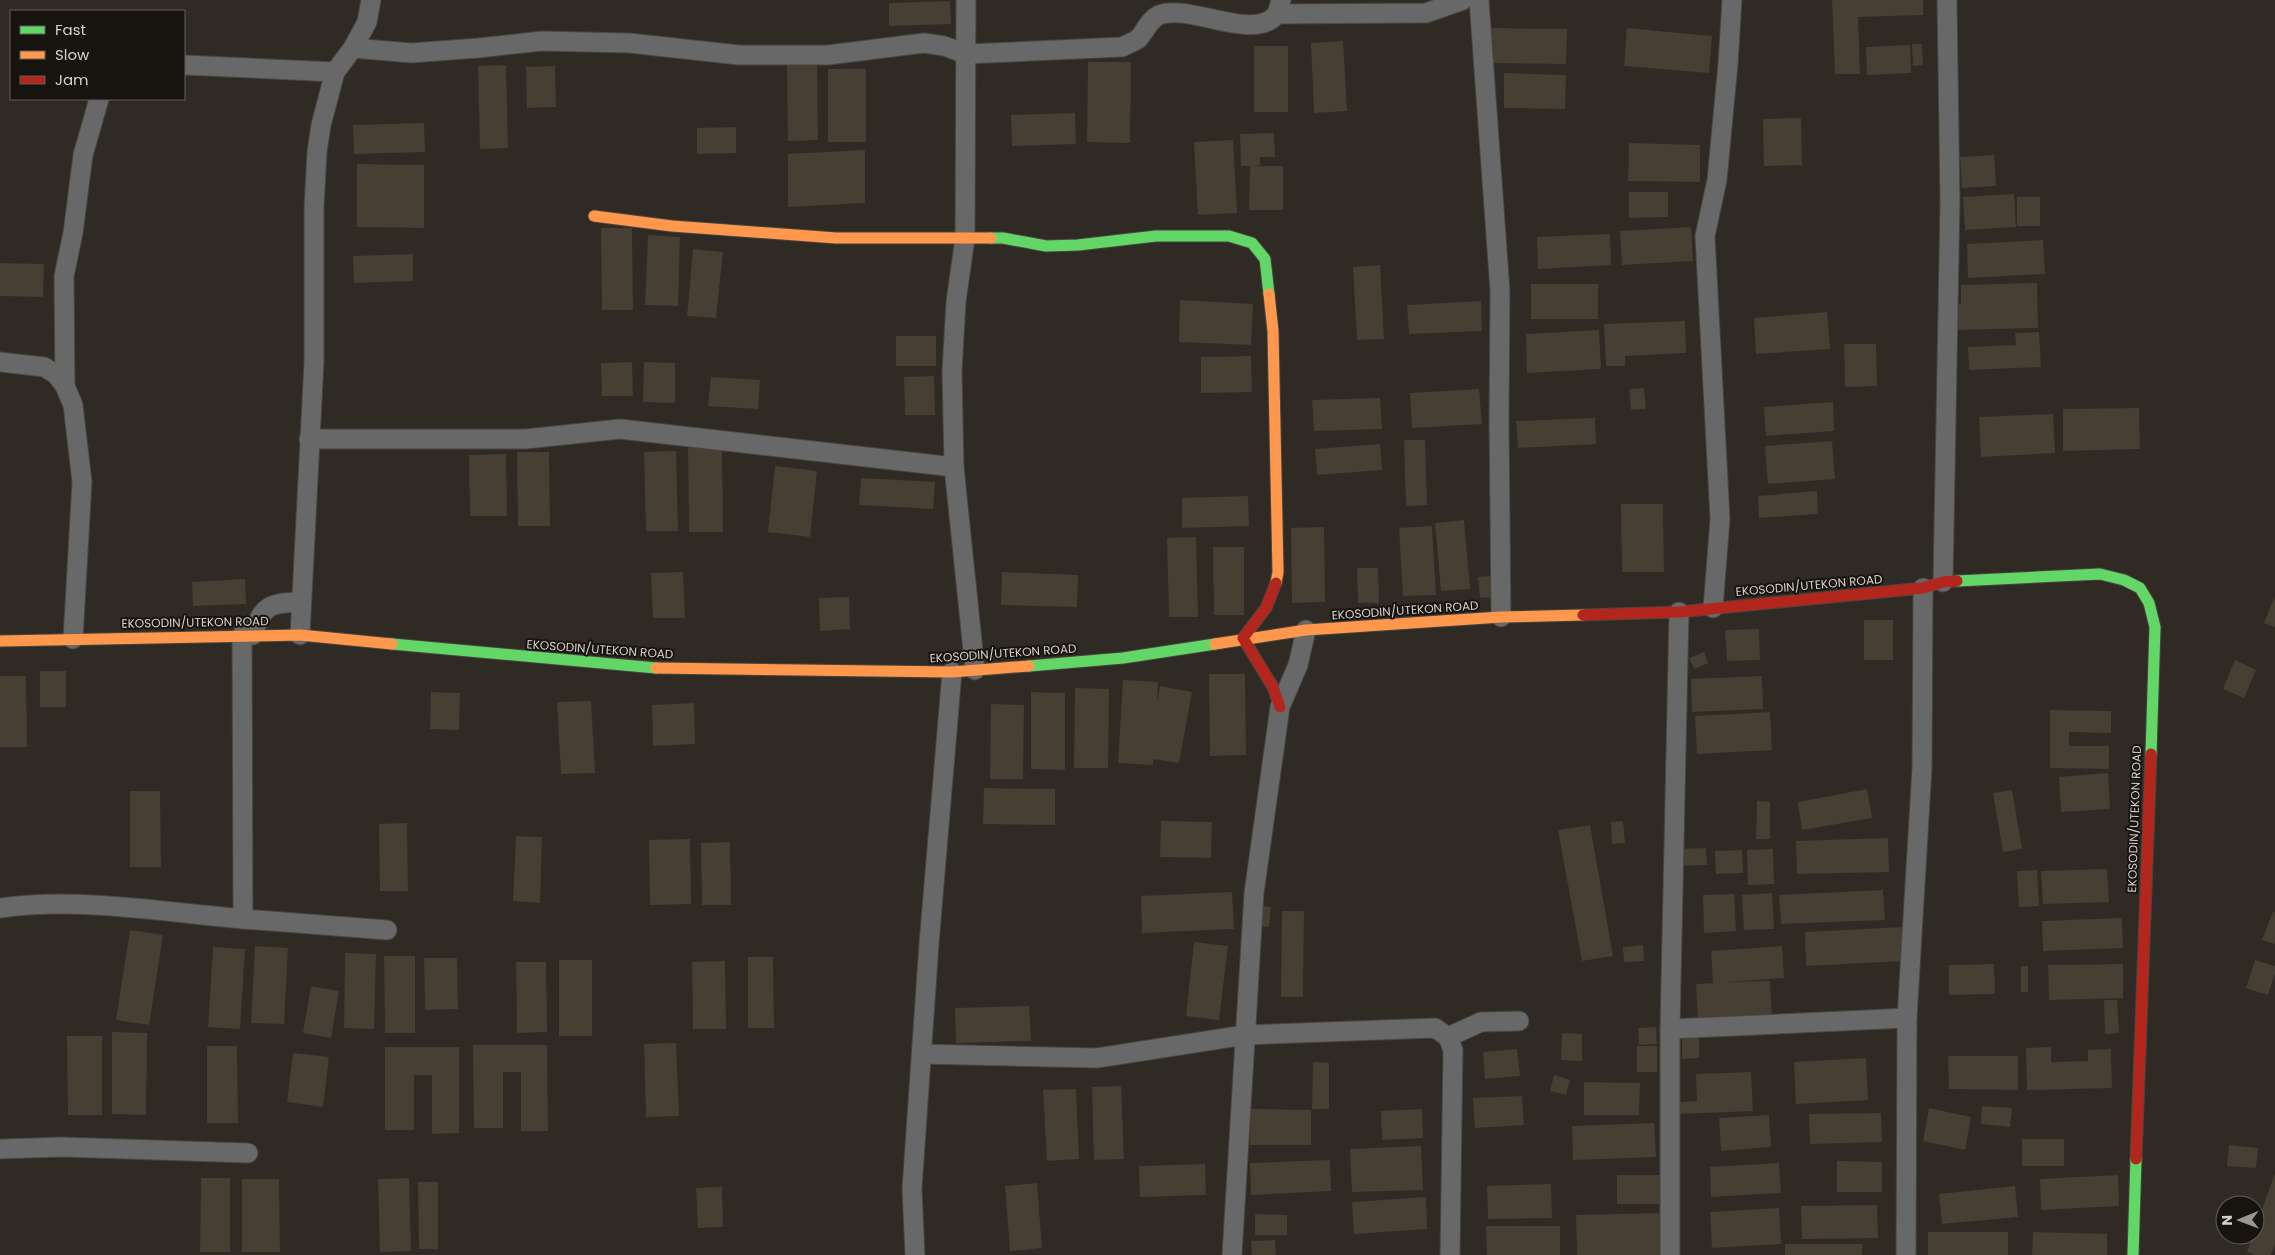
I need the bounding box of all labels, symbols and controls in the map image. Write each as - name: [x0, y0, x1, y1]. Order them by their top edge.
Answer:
- legend: [10, 10, 185, 100]
- text: Fast: [55, 19, 86, 40]
- text: Slow: [55, 44, 90, 65]
- text: Jam: [55, 69, 89, 90]
- street label: EKOSODIN/UTEKON ROAD: [1735, 570, 1883, 600]
- street label: EKOSODIN/UTEKON ROAD: [1331, 596, 1479, 624]
- street label: EKOSODIN/UTEKON ROAD: [121, 612, 269, 632]
- street label: EKOSODIN/UTEKON ROAD: [526, 635, 674, 663]
- street label: EKOSODIN/UTEKON ROAD: [929, 639, 1077, 667]
- street label: EKOSODIN/UTEKON ROAD: [2123, 745, 2145, 893]
- north arrow: [2215, 1195, 2265, 1245]
- text: N: [2217, 1215, 2237, 1226]

